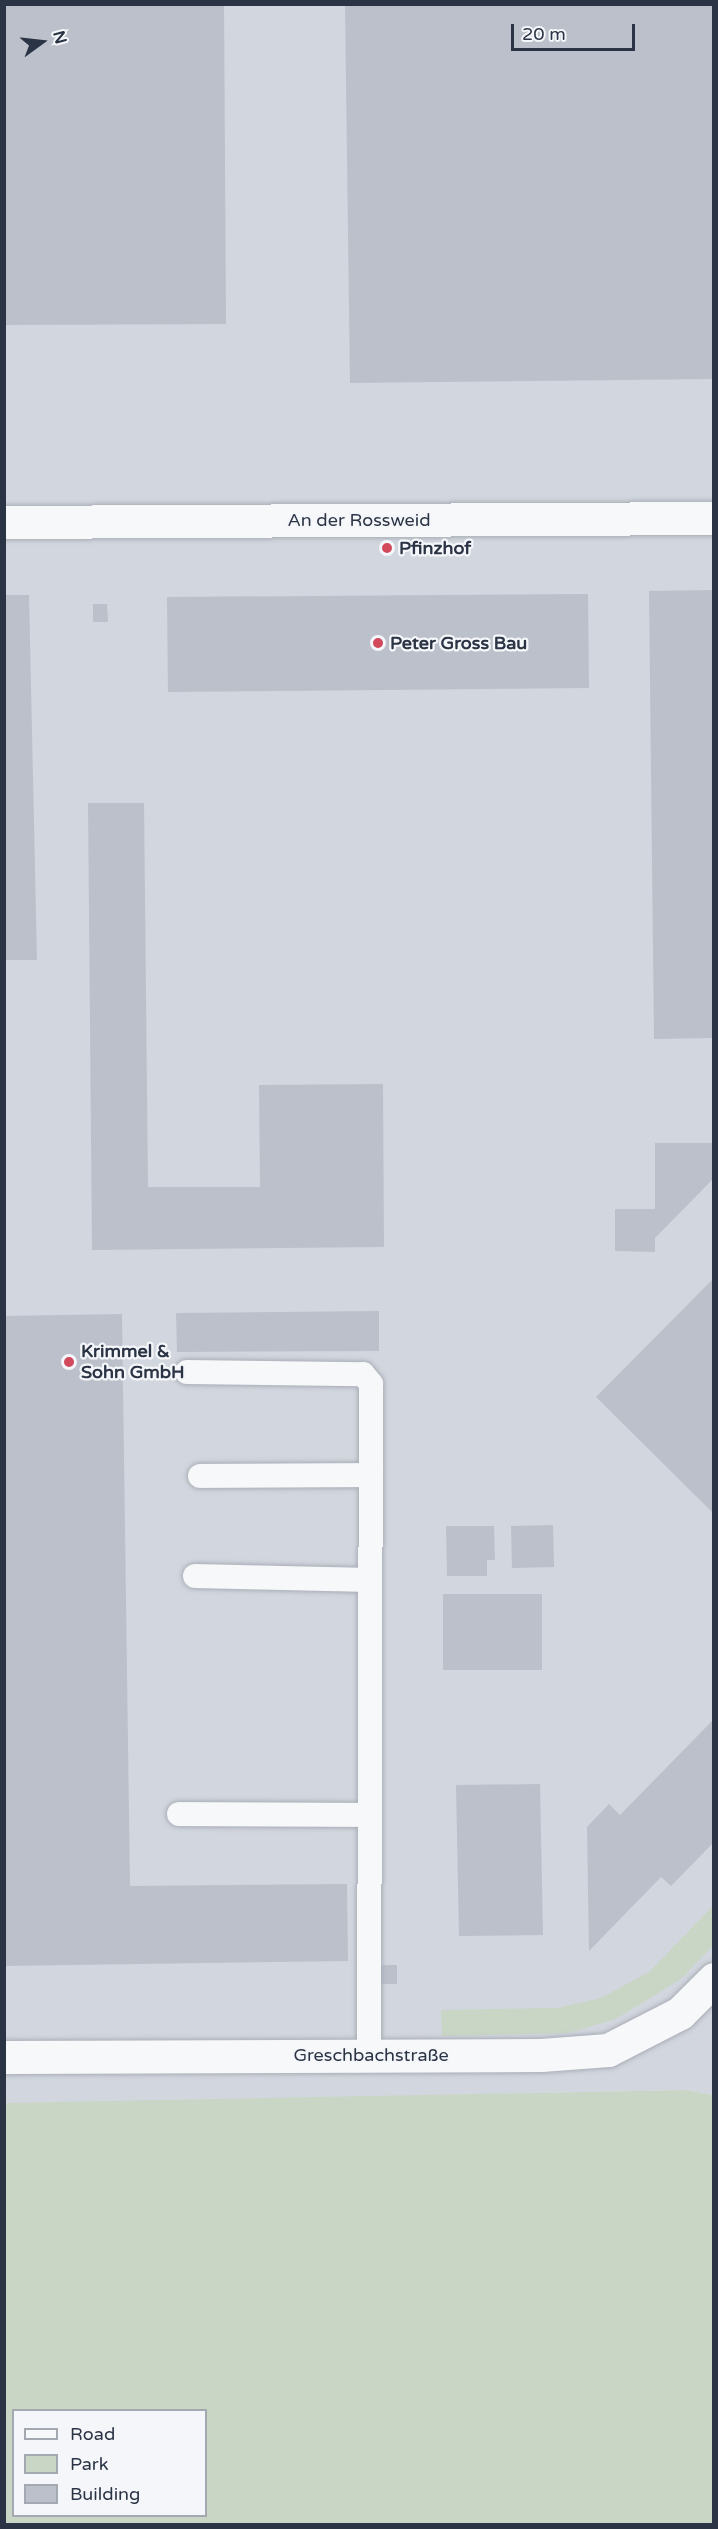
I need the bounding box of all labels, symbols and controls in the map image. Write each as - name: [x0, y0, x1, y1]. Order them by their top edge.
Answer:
- north arrow: [12, 12, 72, 72]
- scale bar: [514, 12, 638, 50]
- text: 20 m: [522, 23, 566, 45]
- text: N: [48, 29, 71, 46]
- street label: An der Rossweid: [287, 509, 431, 531]
- place label: Pfinzhof: [399, 537, 471, 559]
- marker: Pfinzhof: [380, 541, 394, 555]
- place label: Peter Gross Bau: [390, 632, 527, 654]
- marker: Peter Gross Bau: [371, 636, 385, 650]
- place label: Krimmel & Sohn GmbH: [81, 1341, 184, 1384]
- marker: Krimmel & Sohn GmbH: [62, 1355, 76, 1369]
- street label: Greschbachstraße: [293, 2044, 449, 2066]
- legend: [12, 2409, 207, 2517]
- text: Road: [70, 2423, 115, 2445]
- text: Park: [70, 2453, 108, 2475]
- text: Building: [70, 2483, 140, 2505]

